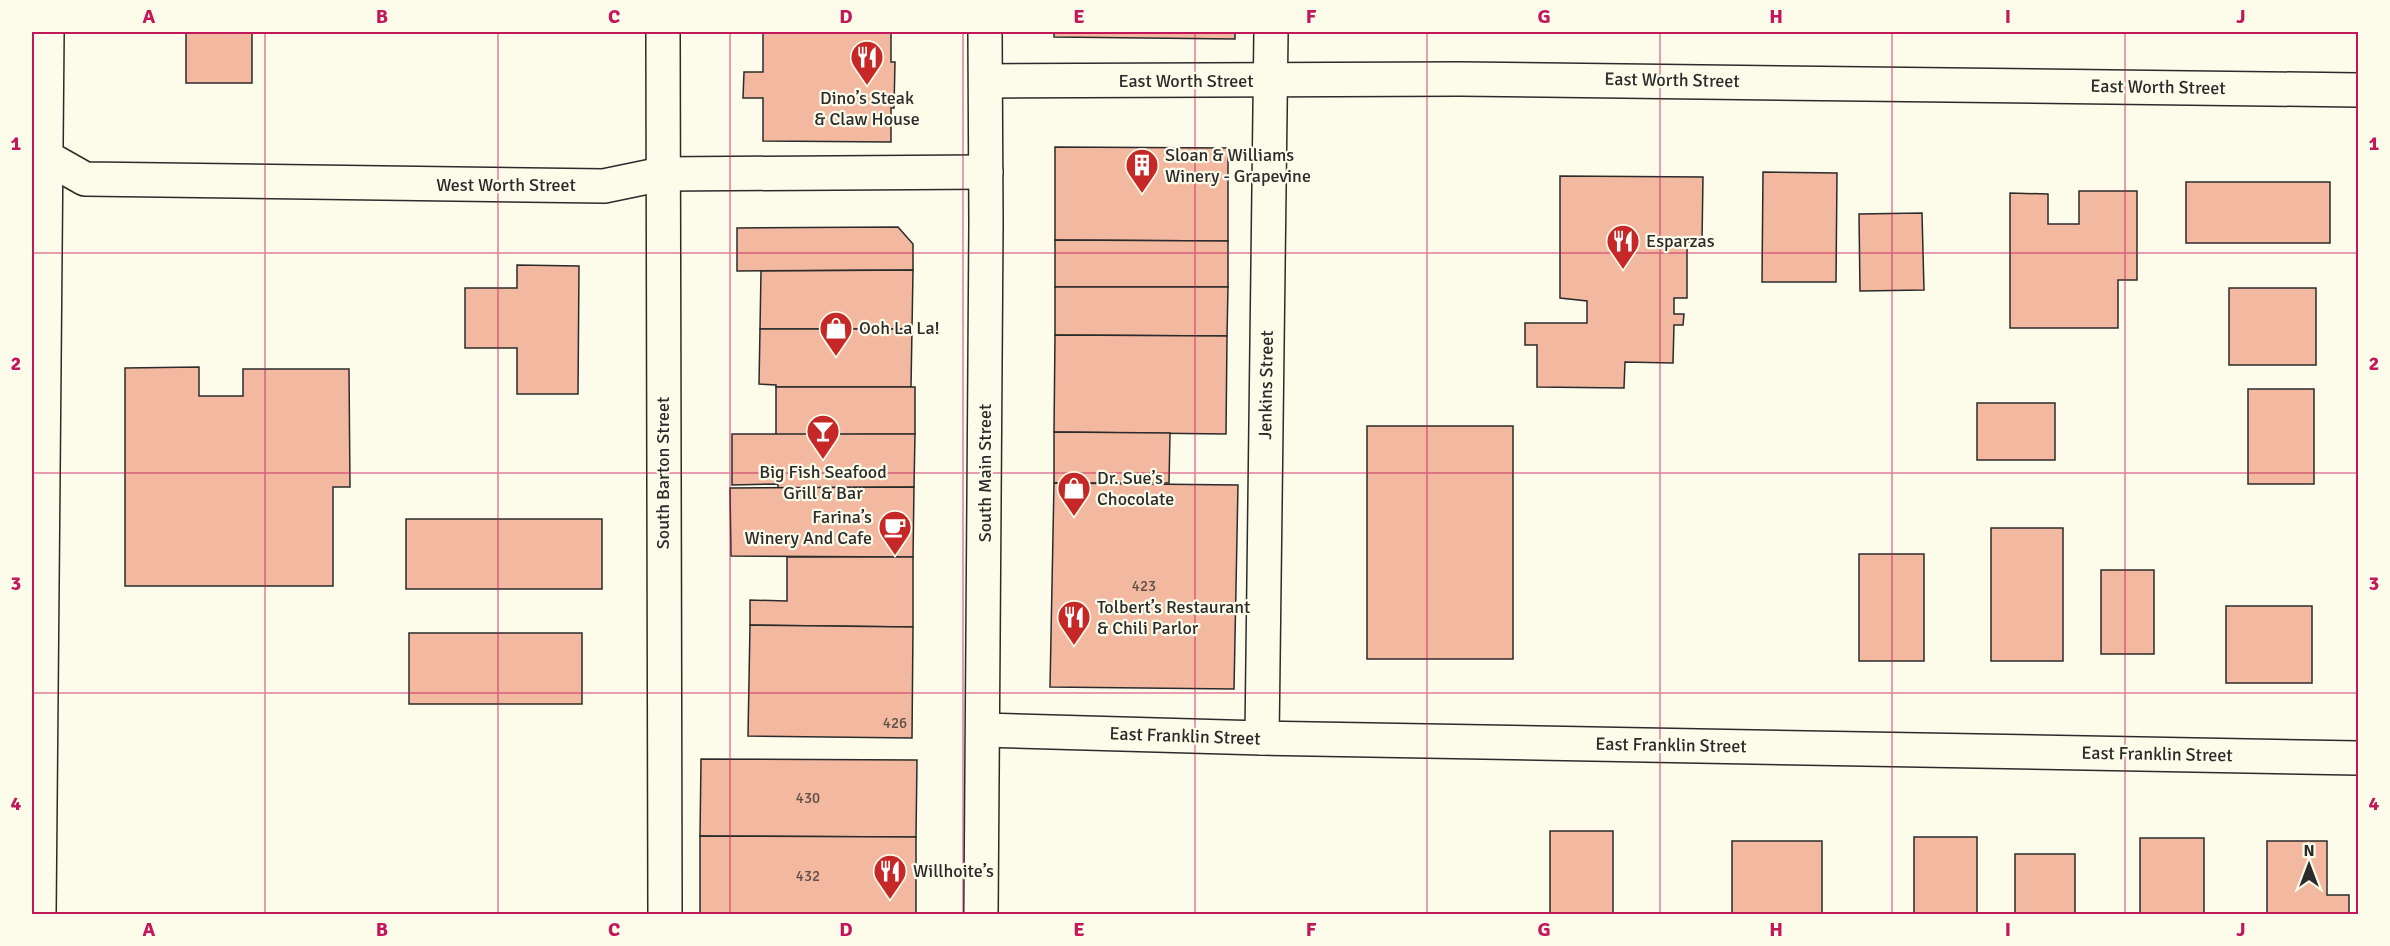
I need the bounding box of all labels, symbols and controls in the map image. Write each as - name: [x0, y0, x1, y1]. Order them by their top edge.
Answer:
- text: A: [143, 4, 156, 29]
- text: B: [376, 4, 388, 29]
- text: C: [608, 4, 620, 29]
- text: D: [839, 4, 853, 29]
- text: E: [1073, 4, 1085, 29]
- text: F: [1306, 4, 1317, 29]
- text: G: [1537, 4, 1551, 29]
- text: H: [1769, 4, 1783, 29]
- text: I: [2005, 4, 2011, 29]
- text: J: [2236, 4, 2246, 29]
- restaurant icon: Dino’s Steak & Claw House: [849, 39, 885, 86]
- street label: East Worth Street: [1604, 68, 1740, 92]
- street label: East Worth Street: [1118, 70, 1254, 92]
- street label: East Worth Street: [2090, 75, 2226, 99]
- place label: Dino’s Steak & Claw House: [814, 87, 920, 130]
- text: 1: [11, 131, 22, 156]
- text: 1: [2369, 131, 2380, 156]
- place label: Sloan & Williams Winery - Grapevine: [1165, 144, 1311, 187]
- building icon: Sloan & Williams Winery - Grapevine: [1124, 147, 1160, 194]
- street label: West Worth Street: [436, 174, 576, 196]
- restaurant icon: Esparzas: [1605, 223, 1641, 270]
- place label: Esparzas: [1646, 230, 1715, 252]
- shop icon: Ooh La La!: [818, 310, 854, 357]
- place label: Ooh La La!: [859, 317, 940, 339]
- street label: Jenkins Street: [1254, 330, 1278, 440]
- text: 2: [11, 351, 21, 376]
- text: 2: [2369, 351, 2379, 376]
- street label: South Barton Street: [652, 397, 674, 549]
- street label: South Main Street: [974, 404, 996, 542]
- bar icon: Big Fish Seafood Grill & Bar: [805, 413, 841, 460]
- place label: Big Fish Seafood Grill & Bar: [759, 461, 887, 504]
- place label: Dr. Sue’s Chocolate: [1097, 467, 1174, 510]
- shop icon: Dr. Sue’s Chocolate: [1056, 470, 1092, 517]
- place label: Farina’s Winery And Cafe: [744, 506, 872, 549]
- cafe icon: Farina’s Winery And Cafe: [877, 509, 913, 556]
- text: 3: [11, 571, 21, 596]
- text: 3: [2369, 571, 2379, 596]
- house number: 423: [1132, 577, 1156, 595]
- place label: Tolbert’s Restaurant & Chili Parlor: [1097, 596, 1250, 639]
- restaurant icon: Tolbert’s Restaurant & Chili Parlor: [1056, 599, 1092, 646]
- house number: 426: [883, 714, 907, 732]
- street label: East Franklin Street: [1109, 722, 1261, 750]
- street label: East Franklin Street: [1595, 733, 1747, 757]
- street label: East Franklin Street: [2081, 742, 2233, 766]
- house number: 430: [796, 789, 820, 807]
- text: 4: [11, 791, 22, 816]
- text: 4: [2369, 791, 2380, 816]
- north arrow: [2279, 835, 2339, 895]
- text: N: [2303, 841, 2315, 861]
- restaurant icon: Willhoite’s: [872, 853, 908, 900]
- place label: Willhoite’s: [913, 860, 994, 882]
- house number: 432: [796, 867, 820, 885]
- text: A: [143, 917, 156, 942]
- text: B: [376, 917, 388, 942]
- text: C: [608, 917, 620, 942]
- text: D: [839, 917, 853, 942]
- text: E: [1073, 917, 1085, 942]
- text: F: [1306, 917, 1317, 942]
- text: G: [1537, 917, 1551, 942]
- text: H: [1769, 917, 1783, 942]
- text: I: [2005, 917, 2011, 942]
- text: J: [2236, 917, 2246, 942]

